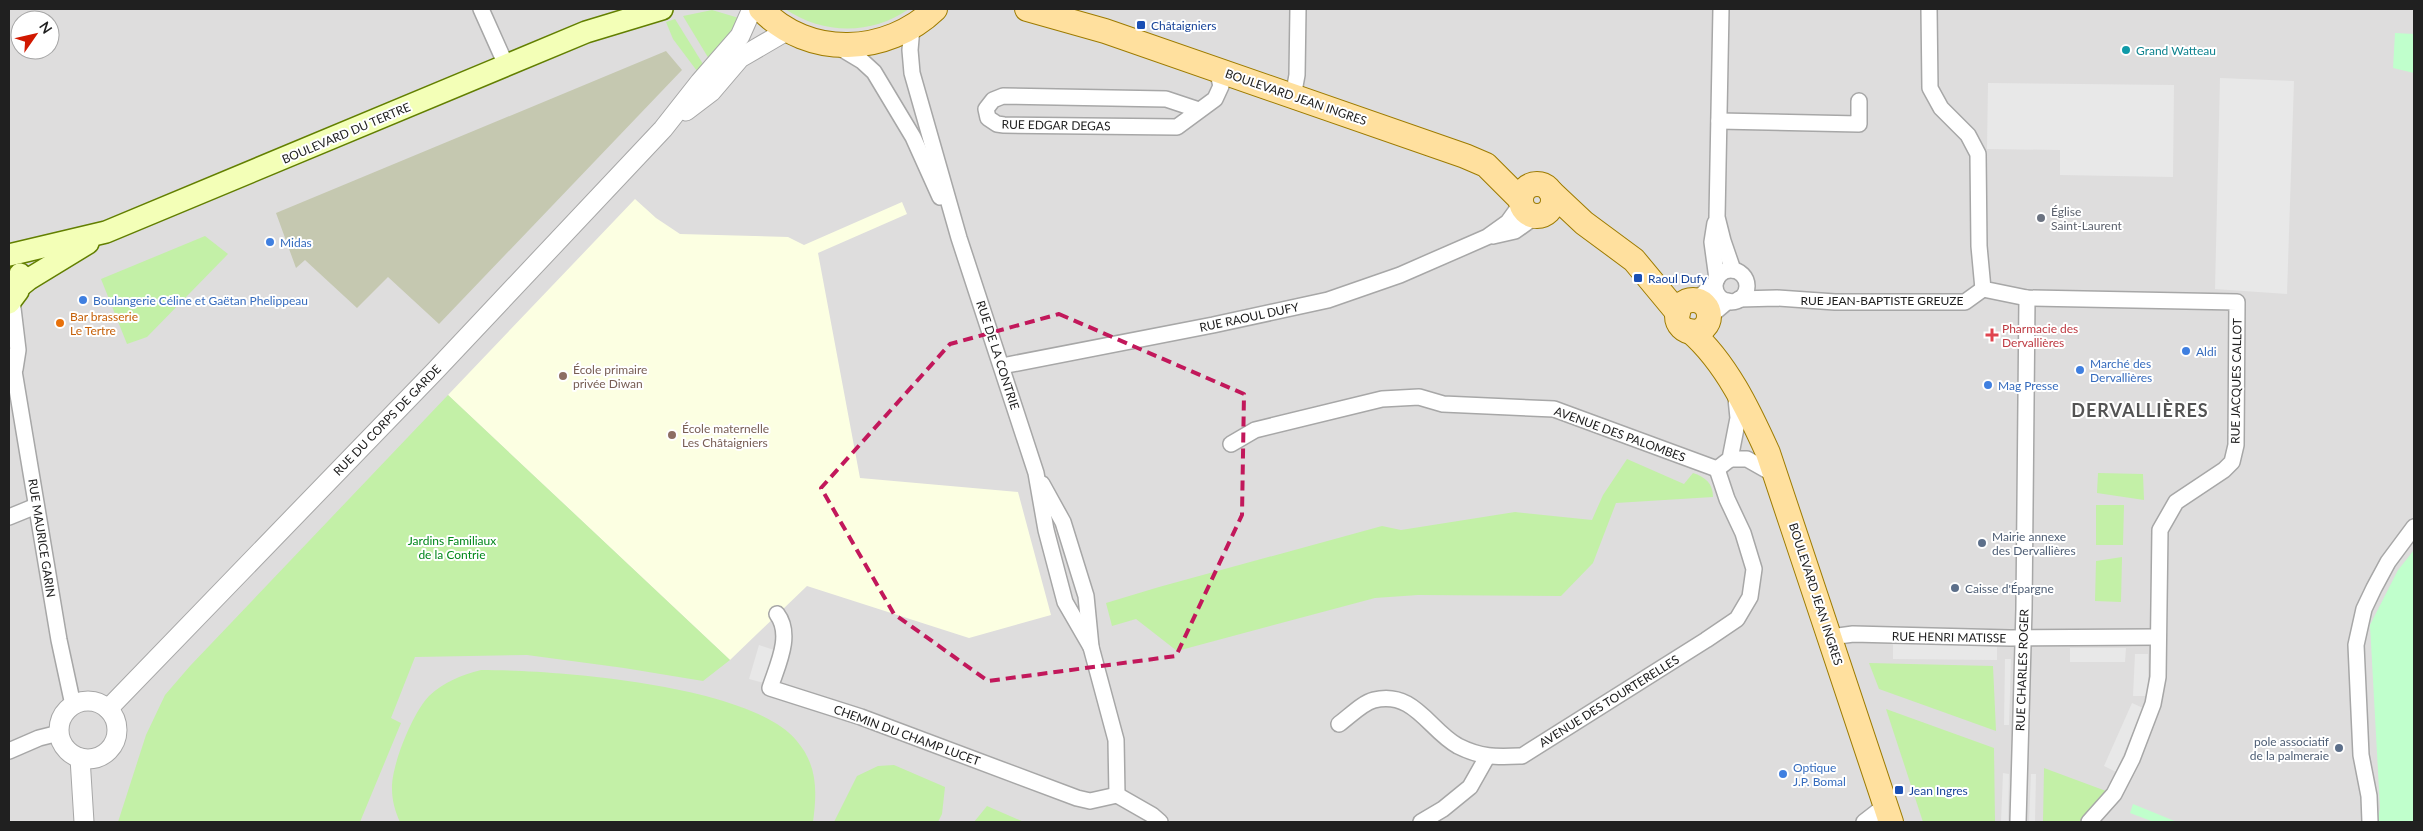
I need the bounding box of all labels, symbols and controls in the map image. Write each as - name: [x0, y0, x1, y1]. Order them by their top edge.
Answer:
- north arrow: [10, 10, 60, 60]
- text: N: [36, 18, 56, 37]
- place label: Châtaigniers: [1151, 18, 1216, 33]
- marker: Châtaigniers: [1135, 19, 1147, 31]
- place label: Grand Watteau: [2136, 43, 2216, 58]
- marker: Grand Watteau: [2120, 44, 2132, 56]
- street label: BOULEVARD JEAN INGRES: [1223, 66, 1369, 128]
- street label: BOULEVARD DU TERTRE: [280, 99, 413, 167]
- street label: RUE EDGAR DEGAS: [1001, 117, 1111, 133]
- place label: Église Saint-Laurent: [2051, 204, 2123, 233]
- marker: Église Saint-Laurent: [2035, 212, 2047, 224]
- place label: Midas: [280, 235, 312, 250]
- marker: Midas: [264, 236, 276, 248]
- place label: Raoul Dufy: [1648, 271, 1708, 286]
- marker: Raoul Dufy: [1632, 272, 1644, 284]
- place label: Boulangerie Céline et Gaëtan Phelippeau: [93, 293, 308, 308]
- street label: RUE JEAN-BAPTISTE GREUZE: [1801, 293, 1964, 308]
- marker: Boulangerie Céline et Gaëtan Phelippeau: [77, 294, 89, 306]
- street label: RUE DE LA CONTRIE: [973, 299, 1023, 412]
- street label: RUE RAOUL DUFY: [1198, 299, 1301, 335]
- place label: Bar brasserie Le Tertre: [70, 309, 138, 338]
- marker: Bar brasserie Le Tertre: [54, 317, 66, 329]
- street label: RUE JACQUES CALLOT: [2227, 318, 2245, 444]
- place label: Pharmacie des Dervallières: [2002, 321, 2078, 350]
- marker: Pharmacie des Dervallières: [1986, 329, 1998, 341]
- place label: Aldi: [2196, 344, 2217, 359]
- marker: Aldi: [2180, 345, 2192, 357]
- place label: Marché des Dervallières: [2090, 356, 2152, 385]
- street label: RUE DU CORPS DE GARDE: [330, 361, 444, 479]
- place label: École primaire privée Diwan: [573, 362, 647, 391]
- marker: Marché des Dervallières: [2074, 364, 2086, 376]
- marker: École primaire privée Diwan: [557, 370, 569, 382]
- place label: Mag Presse: [1998, 378, 2059, 393]
- marker: Mag Presse: [1982, 379, 1994, 391]
- district label: DERVALLIÈRES: [2071, 399, 2209, 421]
- street label: AVENUE DES PALOMBES: [1552, 403, 1688, 465]
- place label: École maternelle Les Châtaigniers: [682, 421, 769, 450]
- marker: École maternelle Les Châtaigniers: [666, 429, 678, 441]
- street label: RUE MAURICE GARIN: [25, 478, 59, 598]
- street label: BOULEVARD JEAN INGRES: [1786, 521, 1846, 667]
- place label: Mairie annexe des Dervallières: [1992, 529, 2076, 558]
- park label: Jardins Familiaux de la Contrie: [408, 533, 496, 562]
- marker: Mairie annexe des Dervallières: [1976, 537, 1988, 549]
- place label: Caisse d'Épargne: [1965, 581, 2054, 596]
- marker: Caisse d'Épargne: [1949, 582, 1961, 594]
- street label: RUE CHARLES ROGER: [2012, 608, 2032, 731]
- street label: RUE HENRI MATISSE: [1892, 629, 2006, 645]
- street label: AVENUE DES TOURTERELLES: [1536, 652, 1682, 750]
- street label: CHEMIN DU CHAMP LUCET: [832, 701, 982, 769]
- place label: pole associatif de la palmeraie: [2250, 734, 2330, 763]
- marker: pole associatif de la palmeraie: [2333, 742, 2345, 754]
- place label: Optique J.P. Bomal: [1793, 760, 1846, 789]
- marker: Optique J.P. Bomal: [1777, 768, 1789, 780]
- place label: Jean Ingres: [1909, 783, 1968, 798]
- marker: Jean Ingres: [1893, 784, 1905, 796]

